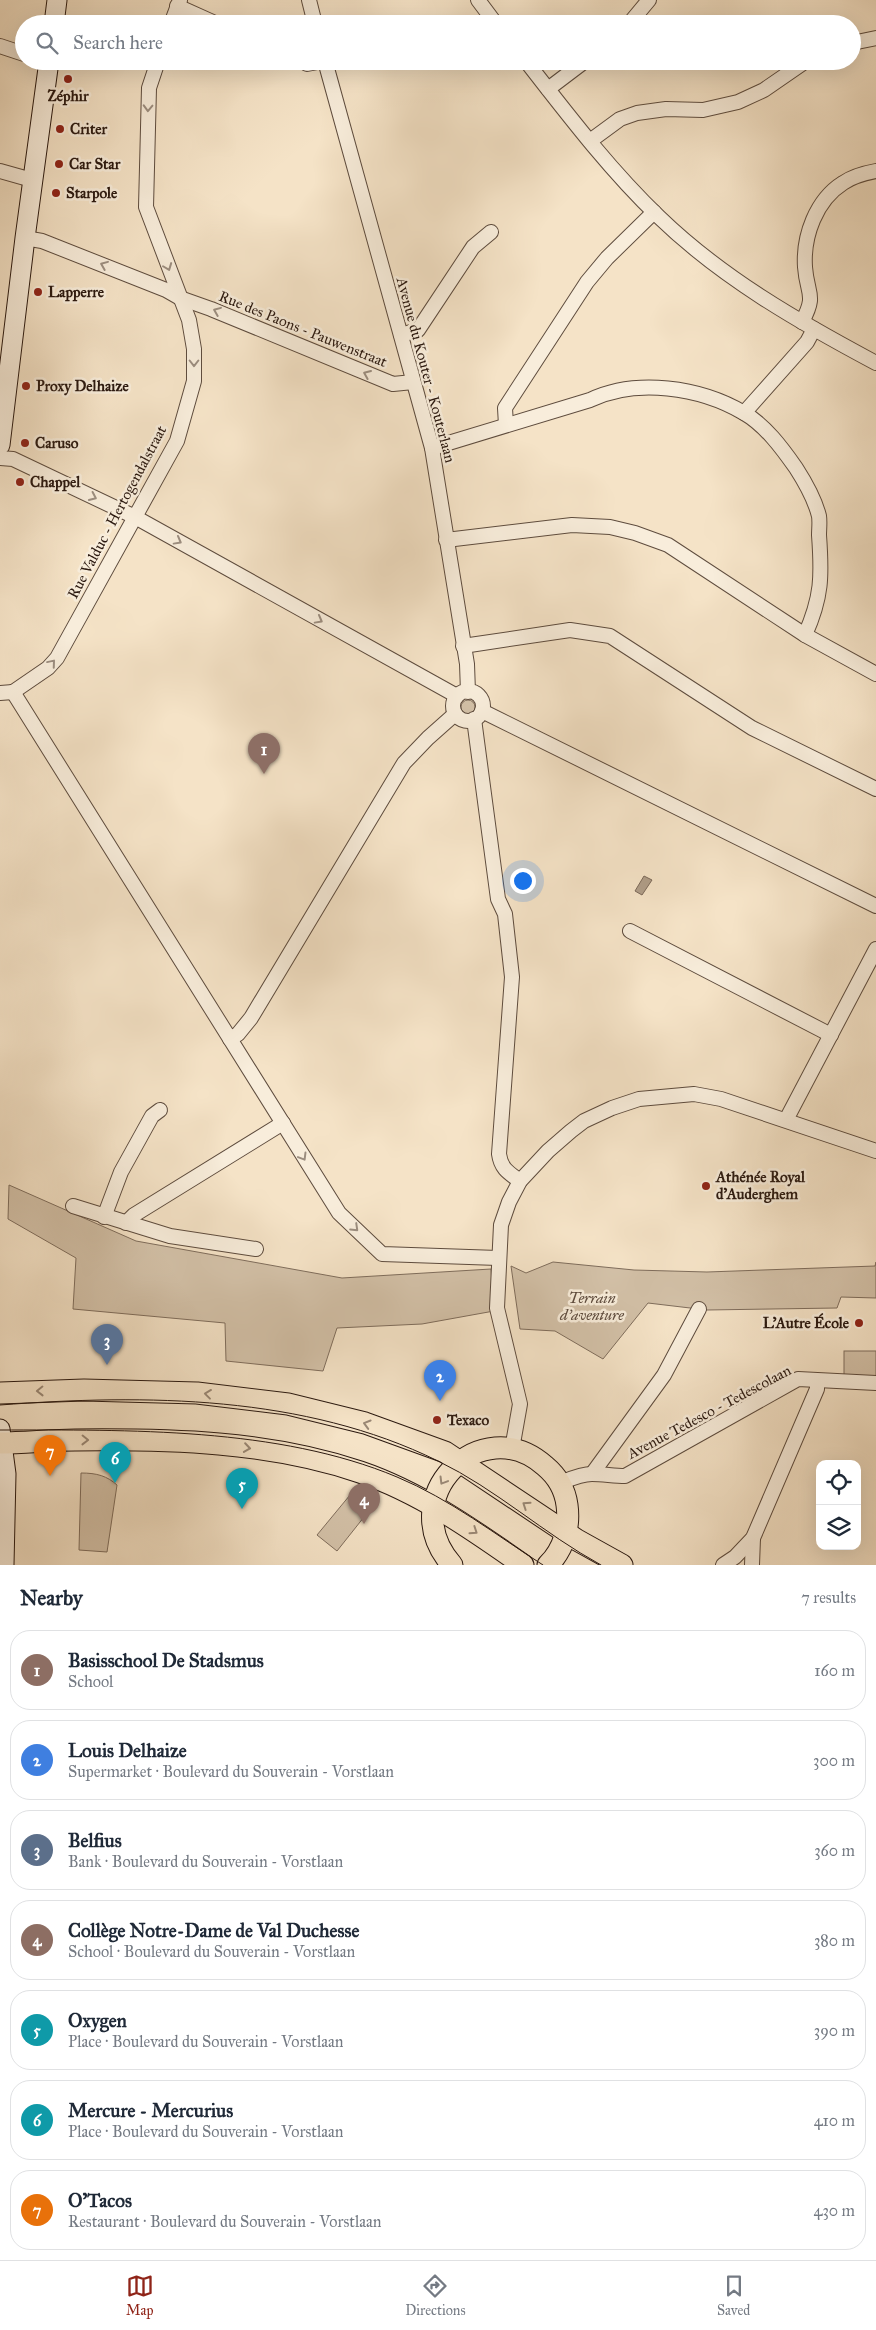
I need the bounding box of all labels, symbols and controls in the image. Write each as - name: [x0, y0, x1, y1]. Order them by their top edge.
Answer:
- search box: [15, 15, 861, 70]
- icon: search: [33, 29, 61, 57]
- text: Search here: [73, 31, 163, 54]
- marker: Zéphir: [62, 73, 74, 85]
- place label: Zéphir: [47, 87, 89, 106]
- one-way arrow: [143, 105, 154, 113]
- place label: Criter: [70, 120, 107, 138]
- marker: Criter: [54, 123, 66, 135]
- place label: Car Star: [69, 155, 121, 173]
- marker: Car Star: [53, 158, 65, 170]
- place label: Starpole: [66, 184, 118, 203]
- marker: Starpole: [50, 187, 62, 199]
- one-way arrow: [100, 261, 108, 271]
- one-way arrow: [162, 262, 172, 271]
- street label: Avenue du Kouter - Kouterlaan: [392, 274, 459, 465]
- place label: Lapperre: [48, 283, 105, 302]
- marker: Lapperre: [32, 286, 44, 298]
- street label: Rue des Paons - Pauwenstraat: [216, 287, 390, 371]
- one-way arrow: [213, 307, 222, 318]
- one-way arrow: [189, 359, 199, 367]
- one-way arrow: [363, 369, 372, 380]
- place label: Proxy Delhaize: [36, 377, 129, 396]
- marker: Proxy Delhaize: [20, 380, 32, 392]
- street label: Rue Valduc - Hertogendalstraat: [64, 422, 171, 602]
- place label: Caruso: [35, 434, 79, 452]
- marker: Caruso: [19, 437, 31, 449]
- place label: Chappel: [30, 473, 81, 492]
- marker: Chappel: [14, 476, 26, 488]
- one-way arrow: [88, 491, 97, 501]
- one-way arrow: [172, 534, 181, 544]
- one-way arrow: [314, 614, 323, 624]
- one-way arrow: [46, 659, 55, 668]
- pin: 1: [248, 733, 280, 774]
- your location: [510, 868, 536, 894]
- one-way arrow: [297, 1152, 307, 1161]
- place label: Athénée Royal d'Auderghem: [715, 1168, 806, 1204]
- marker: Athénée Royal d'Auderghem: [700, 1180, 712, 1192]
- one-way arrow: [349, 1222, 358, 1231]
- park label: Terrain d'aventure: [559, 1289, 624, 1324]
- place label: L'Autre École: [763, 1313, 850, 1332]
- marker: L'Autre École: [853, 1317, 865, 1329]
- pin: 3: [91, 1324, 123, 1365]
- pin: 2: [424, 1360, 456, 1401]
- street label: Avenue Tedesco - Tedescolaan: [623, 1361, 794, 1463]
- one-way arrow: [36, 1386, 44, 1396]
- one-way arrow: [203, 1390, 212, 1400]
- place label: Texaco: [446, 1411, 490, 1429]
- marker: Texaco: [431, 1414, 443, 1426]
- one-way arrow: [363, 1419, 372, 1430]
- pin: 7: [34, 1435, 66, 1476]
- one-way arrow: [82, 1435, 89, 1445]
- pin: 6: [99, 1442, 131, 1483]
- one-way arrow: [244, 1442, 252, 1453]
- map controls: [816, 1460, 861, 1550]
- button: locate: [816, 1460, 861, 1505]
- pin: 5: [226, 1468, 258, 1509]
- one-way arrow: [439, 1475, 449, 1484]
- pin: 4: [348, 1483, 380, 1524]
- one-way arrow: [522, 1502, 532, 1511]
- button: layers: [816, 1505, 861, 1550]
- one-way arrow: [468, 1525, 478, 1534]
- text: Nearby: [20, 1585, 83, 1611]
- text: 7 results: [801, 1588, 856, 1607]
- text: Basisschool De Stadsmus: [68, 1649, 264, 1672]
- text: 1: [34, 1661, 40, 1680]
- text: 160 m: [814, 1661, 855, 1680]
- text: School: [68, 1672, 113, 1691]
- text: Louis Delhaize: [68, 1739, 187, 1762]
- text: 2: [33, 1751, 41, 1770]
- text: 300 m: [813, 1751, 855, 1770]
- text: Supermarket · Boulevard du Souverain - Vorstlaan: [68, 1762, 394, 1781]
- text: Belfius: [68, 1829, 122, 1852]
- text: 3: [34, 1841, 40, 1860]
- text: 360 m: [814, 1841, 855, 1860]
- text: Bank · Boulevard du Souverain - Vorstlaan: [68, 1852, 343, 1871]
- text: Collège Notre-Dame de Val Duchesse: [68, 1919, 359, 1942]
- text: 4: [33, 1931, 41, 1950]
- text: 380 m: [814, 1931, 855, 1950]
- text: School · Boulevard du Souverain - Vorstlaan: [68, 1942, 355, 1961]
- text: Oxygen: [68, 2009, 127, 2032]
- text: 5: [33, 2021, 41, 2040]
- text: 390 m: [814, 2021, 855, 2040]
- text: Place · Boulevard du Souverain - Vorstlaan: [68, 2032, 343, 2051]
- text: Mercure - Mercurius: [68, 2099, 233, 2122]
- text: 6: [33, 2111, 41, 2130]
- text: 410 m: [814, 2111, 855, 2130]
- text: Place · Boulevard du Souverain - Vorstlaan: [68, 2122, 343, 2141]
- text: O'Tacos: [68, 2189, 132, 2212]
- text: 7: [33, 2201, 41, 2220]
- text: 430 m: [813, 2201, 855, 2220]
- text: Restaurant · Boulevard du Souverain - Vorstlaan: [68, 2212, 381, 2231]
- tab: Map: [126, 2272, 154, 2319]
- tab: Directions: [405, 2272, 466, 2319]
- tab: Saved: [717, 2272, 750, 2319]

